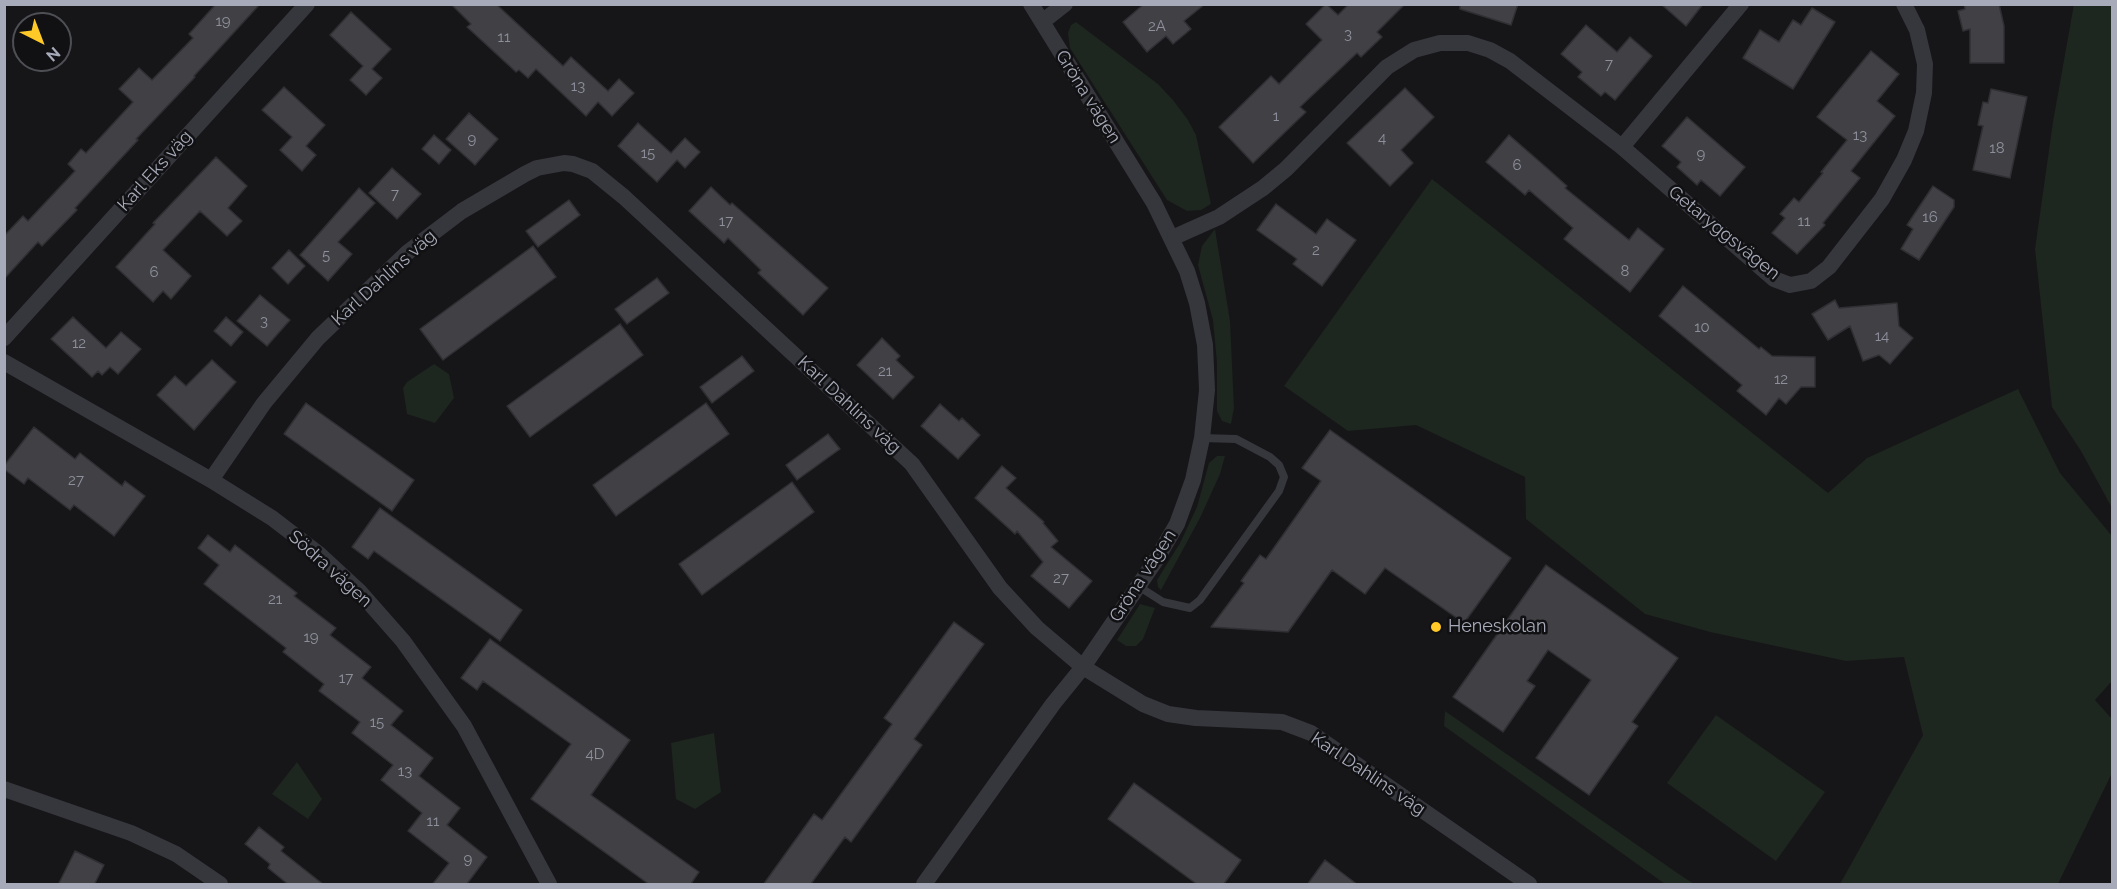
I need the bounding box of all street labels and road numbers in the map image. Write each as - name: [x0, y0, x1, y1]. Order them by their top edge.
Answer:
- street label: Gröna vägen: [1051, 46, 1125, 148]
- street label: Karl Eks väg: [113, 126, 197, 216]
- street label: Getaryggsvägen: [1664, 181, 1784, 285]
- street label: Karl Dahlins väg: [327, 225, 441, 331]
- street label: Karl Dahlins väg: [793, 352, 905, 458]
- street label: Södra vägen: [284, 526, 376, 612]
- street label: Gröna vägen: [1105, 526, 1181, 626]
- street label: Karl Dahlins väg: [1307, 728, 1429, 820]

